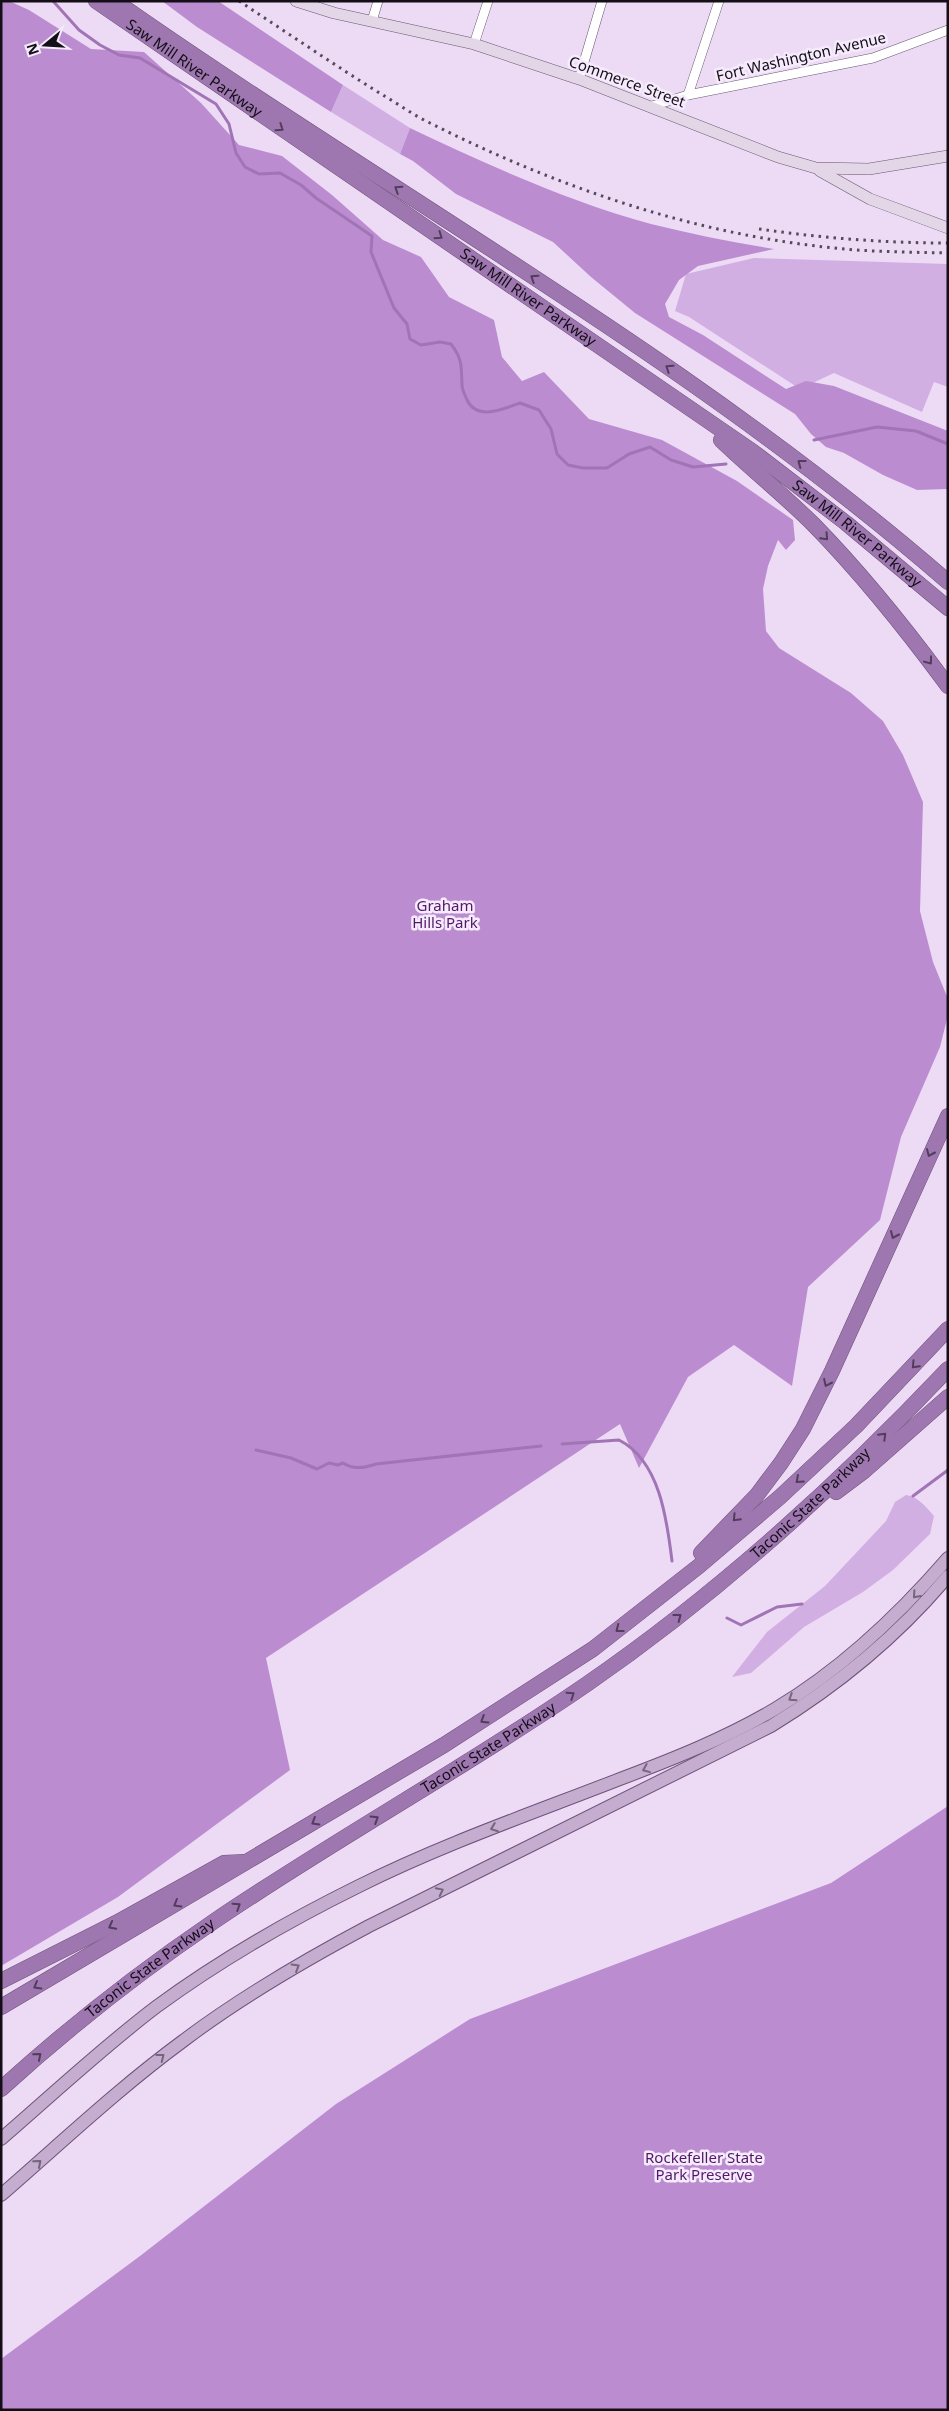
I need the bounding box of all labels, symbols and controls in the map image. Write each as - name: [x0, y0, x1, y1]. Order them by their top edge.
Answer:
- street label: Saw Mill River Parkway: [123, 14, 267, 121]
- north arrow: [20, 20, 70, 70]
- street label: Fort Washington Avenue: [714, 27, 888, 85]
- text: N: [21, 41, 43, 58]
- street label: Commerce Street: [566, 51, 689, 112]
- one-way arrow: [275, 122, 284, 131]
- one-way arrow: [394, 186, 403, 196]
- one-way arrow: [433, 230, 443, 239]
- street label: Saw Mill River Parkway: [457, 243, 601, 350]
- one-way arrow: [530, 275, 539, 285]
- one-way arrow: [665, 365, 675, 374]
- one-way arrow: [798, 461, 807, 469]
- street label: Saw Mill River Parkway: [789, 475, 927, 591]
- one-way arrow: [819, 531, 828, 540]
- one-way arrow: [924, 655, 932, 664]
- park label: Graham Hills Park: [412, 895, 478, 932]
- one-way arrow: [926, 1148, 937, 1157]
- one-way arrow: [889, 1230, 900, 1239]
- one-way arrow: [912, 1360, 921, 1369]
- one-way arrow: [823, 1378, 833, 1387]
- one-way arrow: [878, 1433, 887, 1442]
- street label: Taconic State Parkway: [746, 1443, 874, 1563]
- one-way arrow: [796, 1474, 805, 1483]
- one-way arrow: [733, 1512, 742, 1521]
- one-way arrow: [913, 1589, 922, 1598]
- one-way arrow: [672, 1614, 682, 1623]
- one-way arrow: [615, 1623, 624, 1632]
- one-way arrow: [565, 1692, 575, 1701]
- one-way arrow: [788, 1692, 797, 1702]
- street label: Taconic State Parkway: [417, 1697, 559, 1797]
- one-way arrow: [481, 1714, 490, 1724]
- one-way arrow: [642, 1763, 651, 1773]
- one-way arrow: [311, 1816, 320, 1826]
- one-way arrow: [369, 1816, 378, 1826]
- one-way arrow: [490, 1822, 499, 1832]
- one-way arrow: [435, 1887, 444, 1897]
- one-way arrow: [173, 1897, 182, 1907]
- one-way arrow: [231, 1903, 241, 1912]
- street label: Taconic State Parkway: [81, 1913, 218, 2022]
- one-way arrow: [108, 1920, 117, 1930]
- one-way arrow: [291, 1963, 300, 1973]
- one-way arrow: [33, 1980, 42, 1990]
- one-way arrow: [32, 2053, 41, 2062]
- one-way arrow: [155, 2055, 164, 2063]
- park label: Rockefeller State Park Preserve: [645, 2147, 763, 2184]
- one-way arrow: [32, 2160, 41, 2169]

